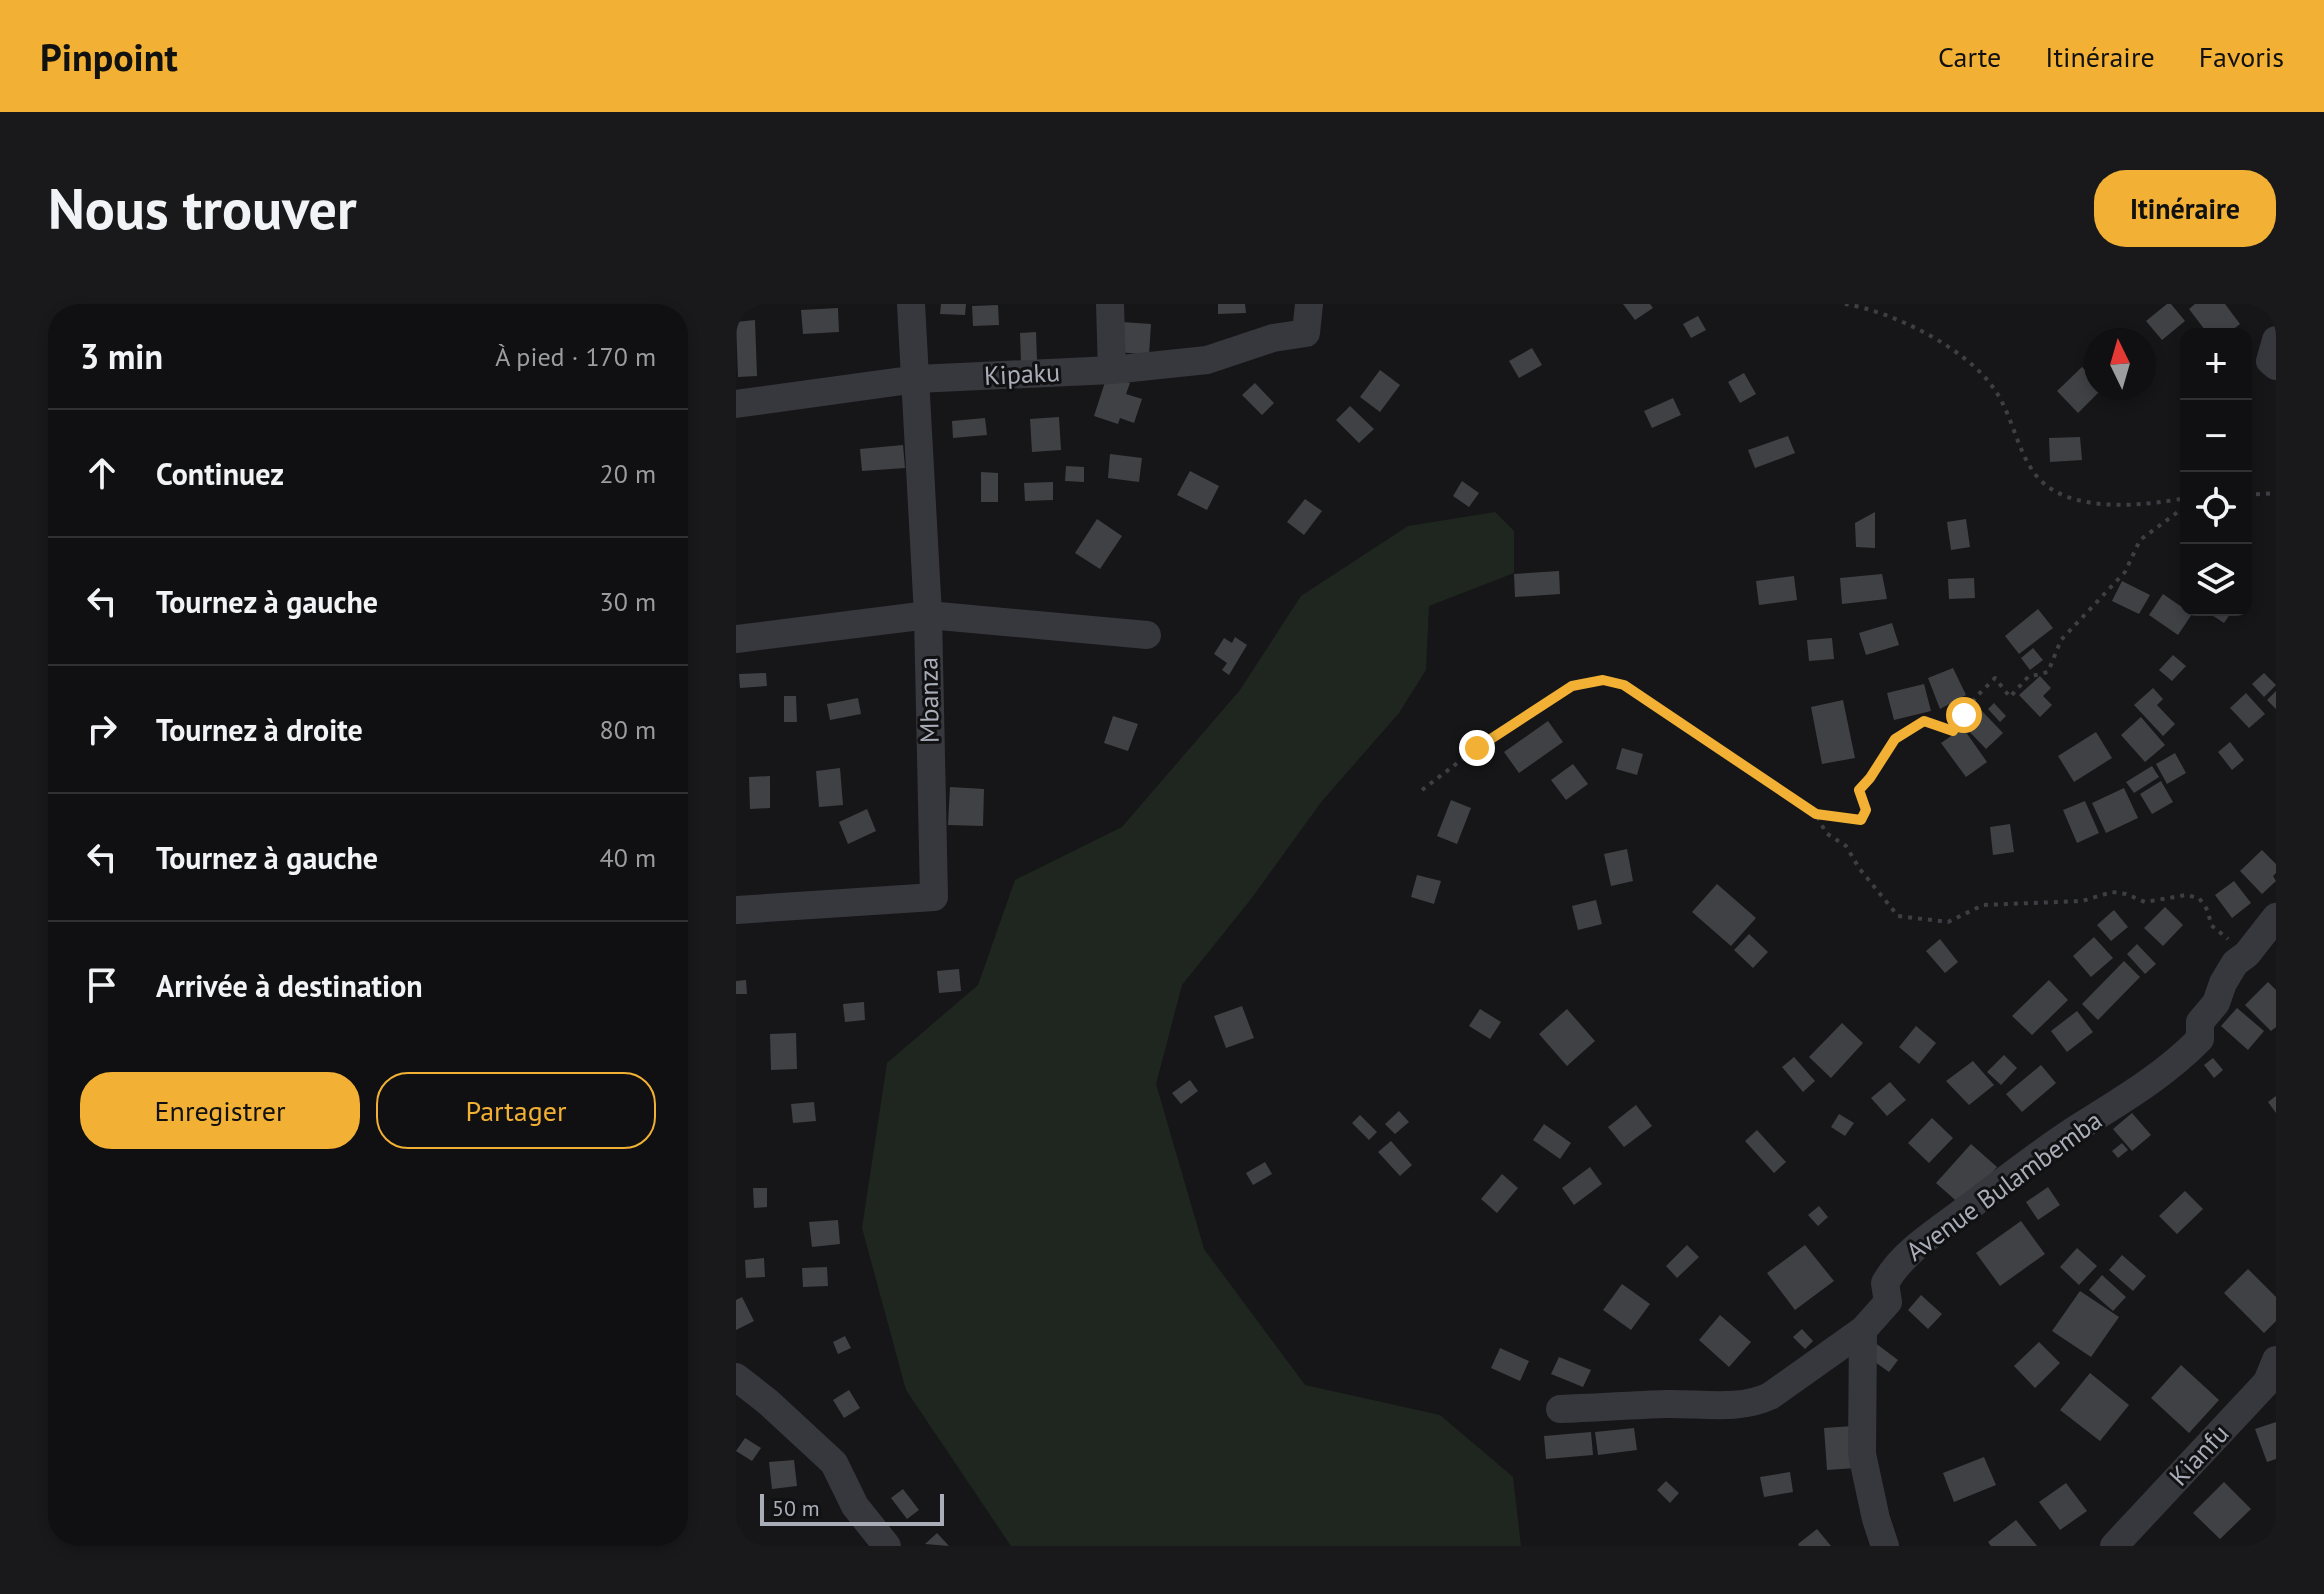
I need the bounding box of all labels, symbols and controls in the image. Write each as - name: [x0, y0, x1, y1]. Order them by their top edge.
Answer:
- text: Pinpoint: [40, 32, 178, 81]
- text: Carte: [1938, 38, 2001, 75]
- text: Itinéraire: [2045, 38, 2155, 75]
- text: Favoris: [2199, 38, 2284, 75]
- button: Itinéraire: [2094, 170, 2276, 247]
- text: Nous trouver: [48, 172, 357, 244]
- north arrow: [2084, 328, 2156, 400]
- map controls: [2180, 328, 2252, 616]
- button: +: [2180, 328, 2252, 400]
- text: 3 min: [80, 334, 163, 378]
- text: À pied · 170 m: [495, 340, 656, 373]
- street label: Kipaku: [983, 355, 1061, 392]
- button: −: [2180, 400, 2252, 472]
- icon: ahead: [80, 451, 124, 495]
- text: Continuez: [156, 454, 284, 493]
- text: 20 m: [600, 457, 656, 490]
- button: locate: [2180, 472, 2252, 544]
- button: layers: [2180, 544, 2252, 616]
- icon: left: [80, 579, 124, 623]
- text: Tournez à gauche: [156, 582, 378, 621]
- text: 30 m: [600, 585, 656, 618]
- street label: Mbanza: [911, 657, 946, 743]
- route start: [1946, 697, 1982, 733]
- icon: right: [80, 707, 124, 751]
- text: Tournez à droite: [156, 710, 363, 749]
- text: 80 m: [600, 713, 656, 746]
- route end: [1459, 730, 1495, 766]
- icon: left: [80, 835, 124, 879]
- text: Tournez à gauche: [156, 838, 378, 877]
- text: 40 m: [600, 841, 656, 874]
- icon: arrive: [80, 963, 124, 1007]
- text: Arrivée à destination: [156, 966, 423, 1005]
- button: Enregistrer: [80, 1072, 360, 1149]
- button: Partager: [376, 1072, 656, 1149]
- street label: Avenue Bulambemba: [1899, 1103, 2108, 1268]
- street label: Kianfu: [2162, 1417, 2235, 1492]
- scale bar: [760, 1490, 944, 1526]
- text: 50 m: [772, 1494, 820, 1522]

